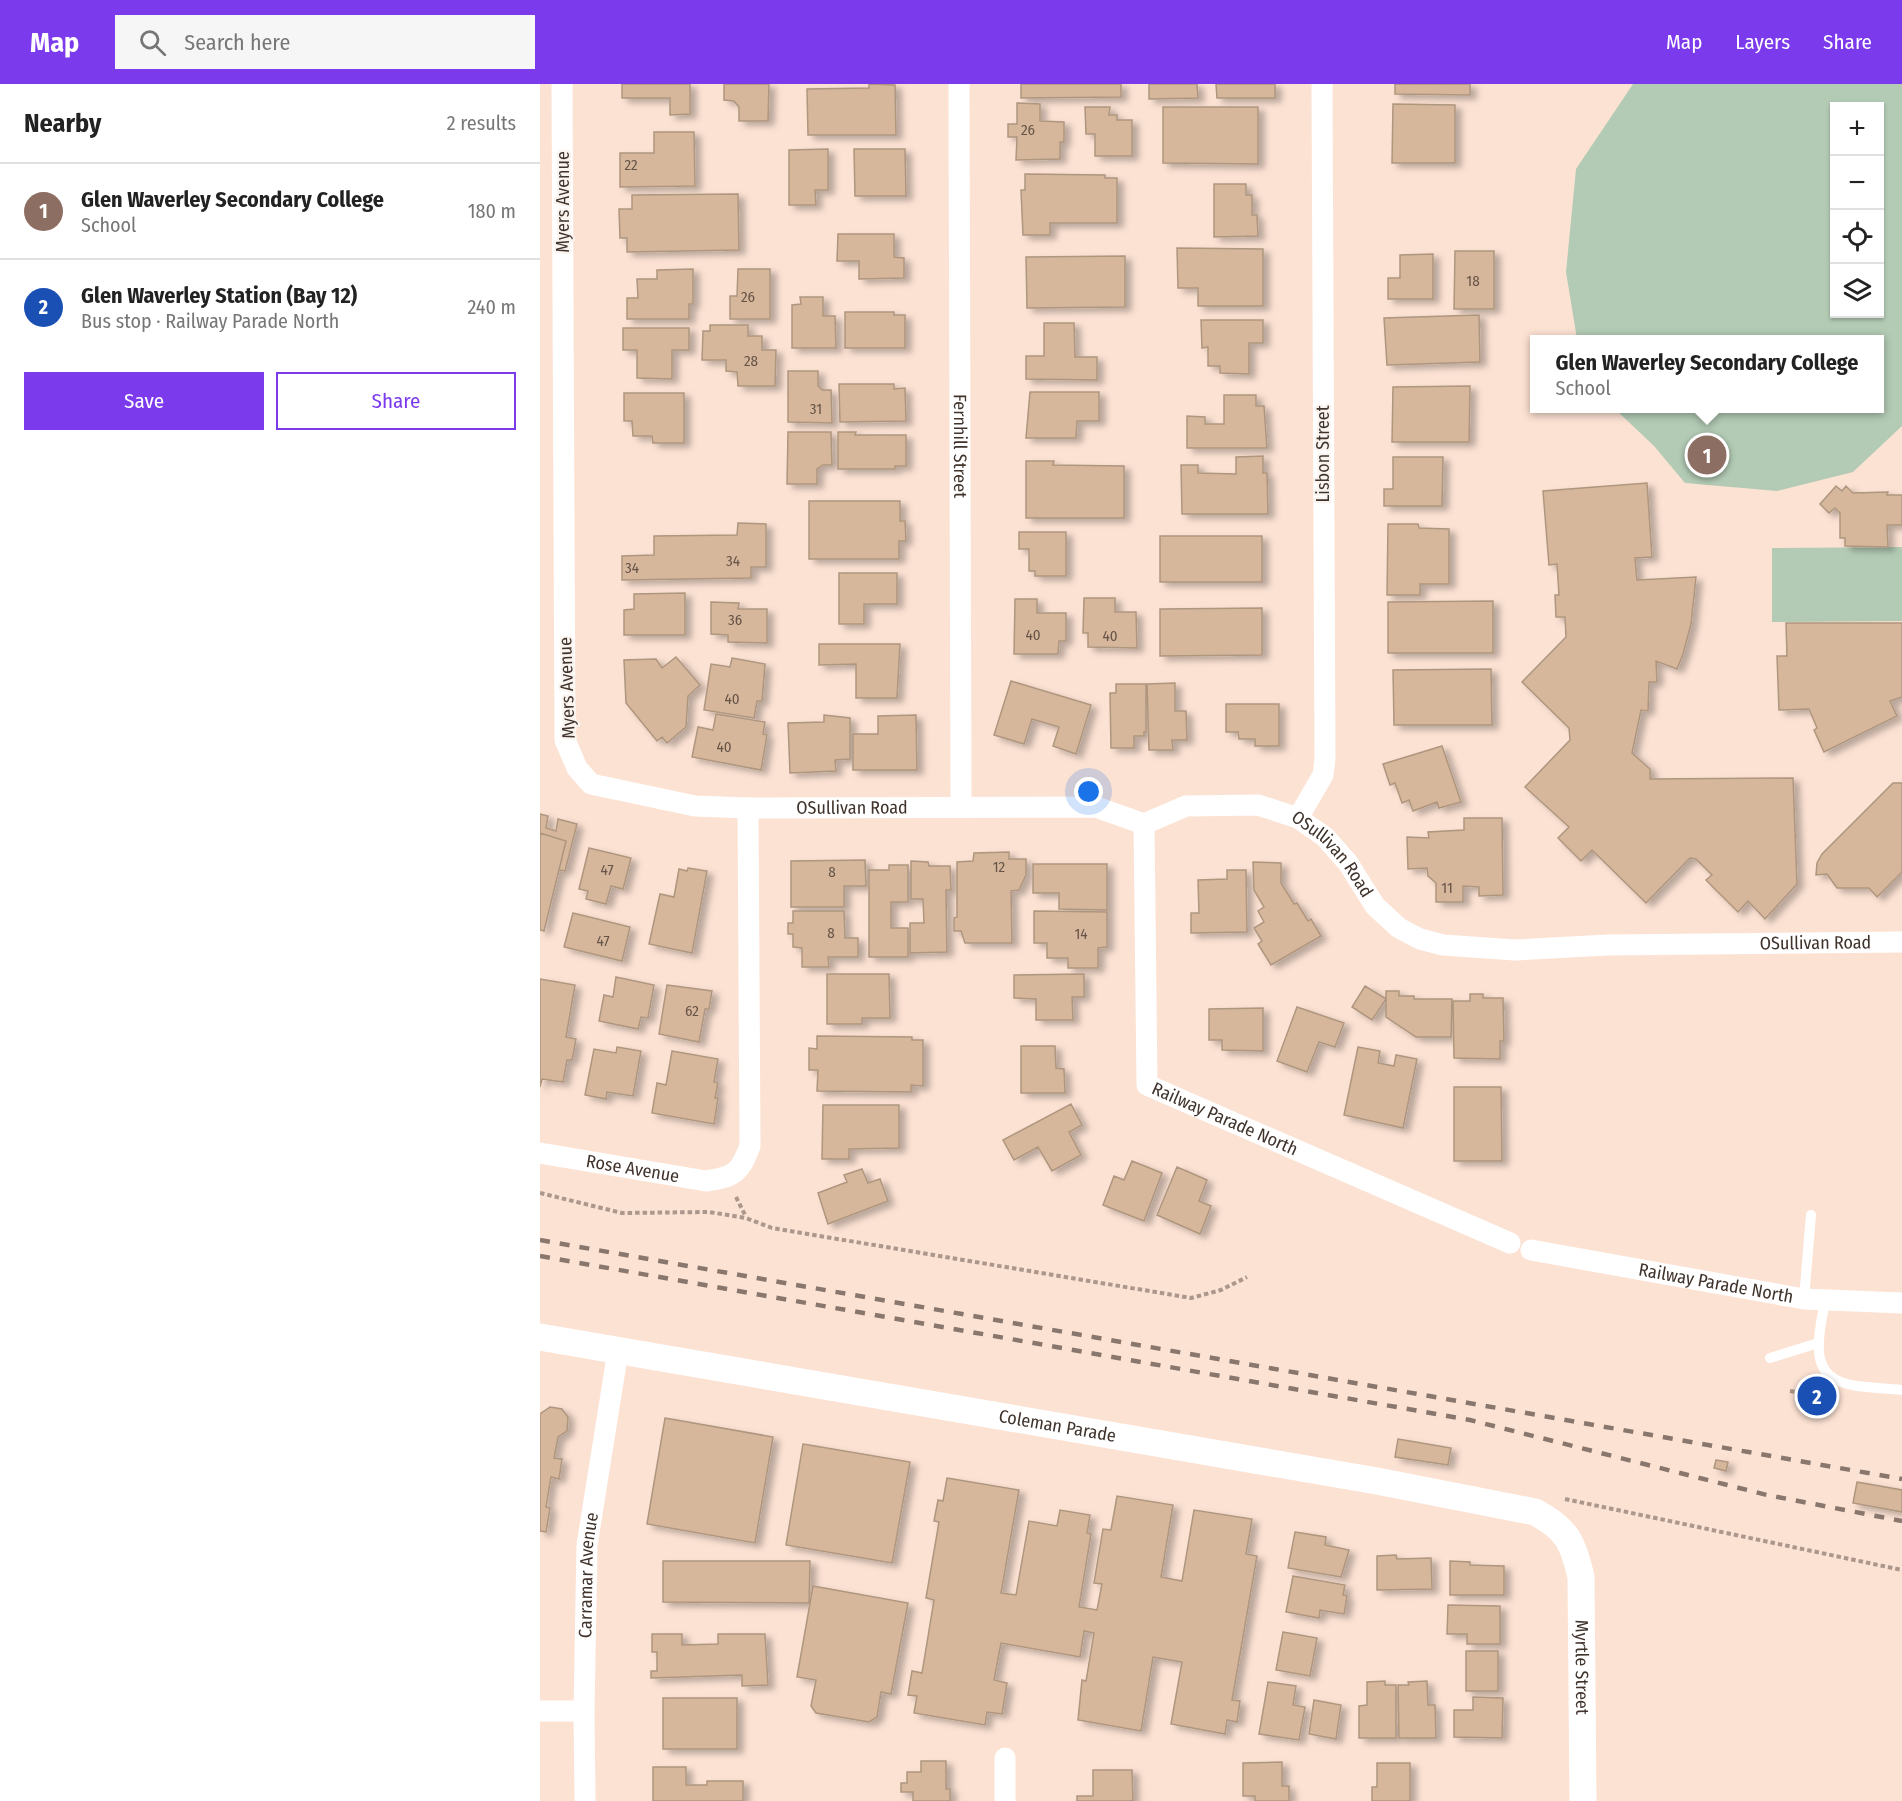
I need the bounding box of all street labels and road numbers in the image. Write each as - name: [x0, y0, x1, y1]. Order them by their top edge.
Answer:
- street label: Myers Avenue: [552, 151, 574, 253]
- street label: Fernhill Street: [949, 394, 971, 498]
- street label: Lisbon Street: [1312, 405, 1334, 503]
- street label: Myers Avenue: [554, 637, 580, 739]
- street label: OSullivan Road: [796, 797, 908, 819]
- street label: OSullivan Road: [1287, 806, 1378, 901]
- street label: OSullivan Road: [1760, 931, 1871, 954]
- street label: Railway Parade North: [1149, 1078, 1301, 1160]
- street label: Rose Avenue: [585, 1150, 681, 1187]
- street label: Railway Parade North: [1637, 1259, 1795, 1308]
- street label: Coleman Parade: [997, 1405, 1118, 1447]
- street label: Carramar Avenue: [574, 1511, 603, 1638]
- street label: Myrtle Street: [1570, 1620, 1593, 1715]

